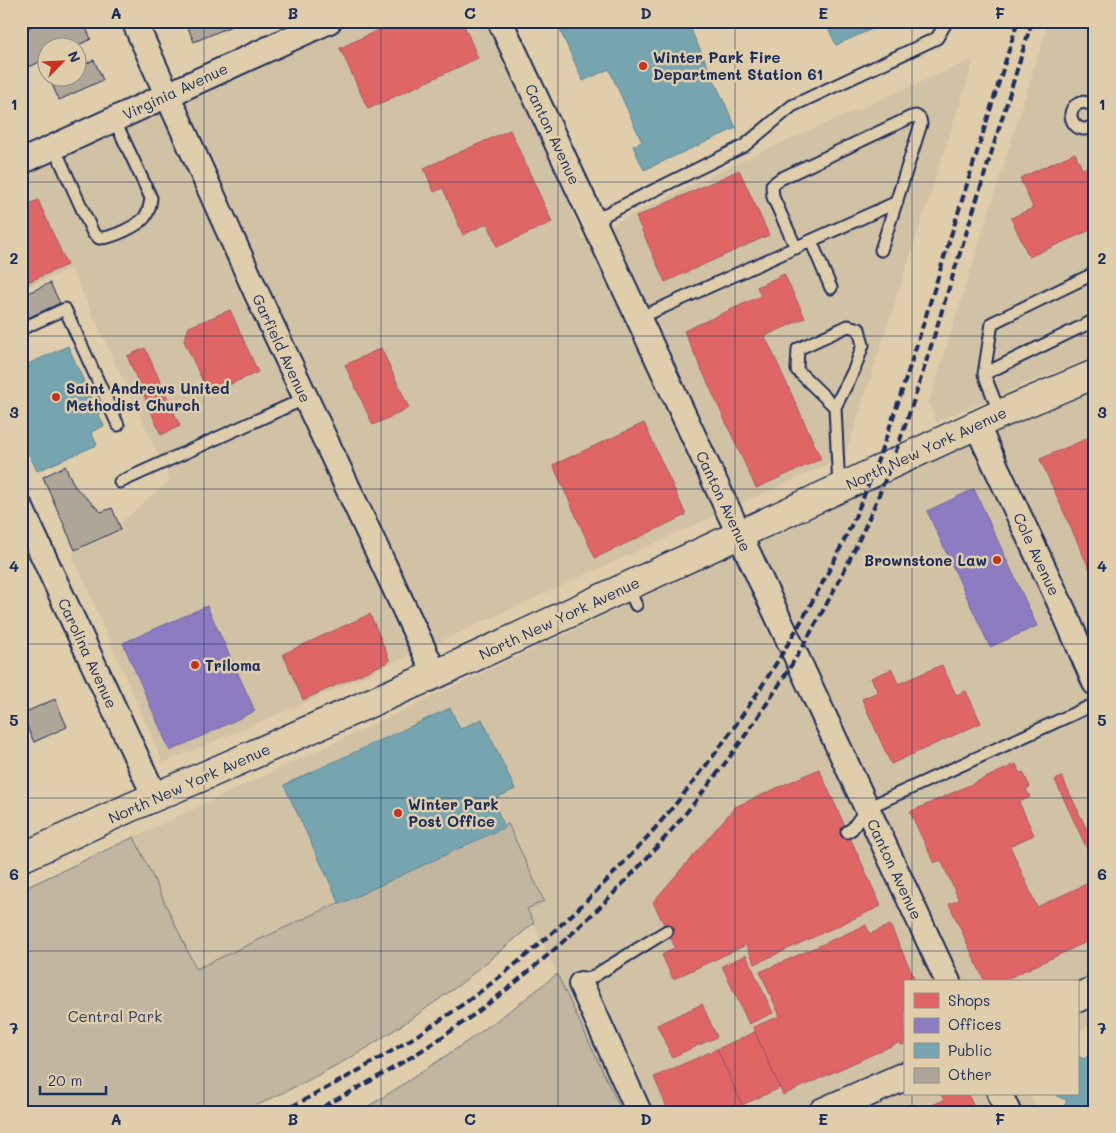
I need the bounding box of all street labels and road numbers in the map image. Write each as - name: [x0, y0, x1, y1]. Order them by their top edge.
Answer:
- street label: Virginia Avenue: [119, 58, 231, 124]
- street label: Canton Avenue: [521, 80, 585, 188]
- street label: Garfield Avenue: [248, 290, 316, 406]
- street label: North New York Avenue: [842, 402, 1010, 494]
- street label: Canton Avenue: [692, 447, 756, 555]
- street label: Cole Avenue: [1009, 509, 1065, 599]
- street label: North New York Avenue: [475, 572, 643, 664]
- street label: Carolina Avenue: [54, 595, 122, 711]
- street label: North New York Avenue: [105, 738, 273, 828]
- street label: Canton Avenue: [863, 815, 927, 923]

